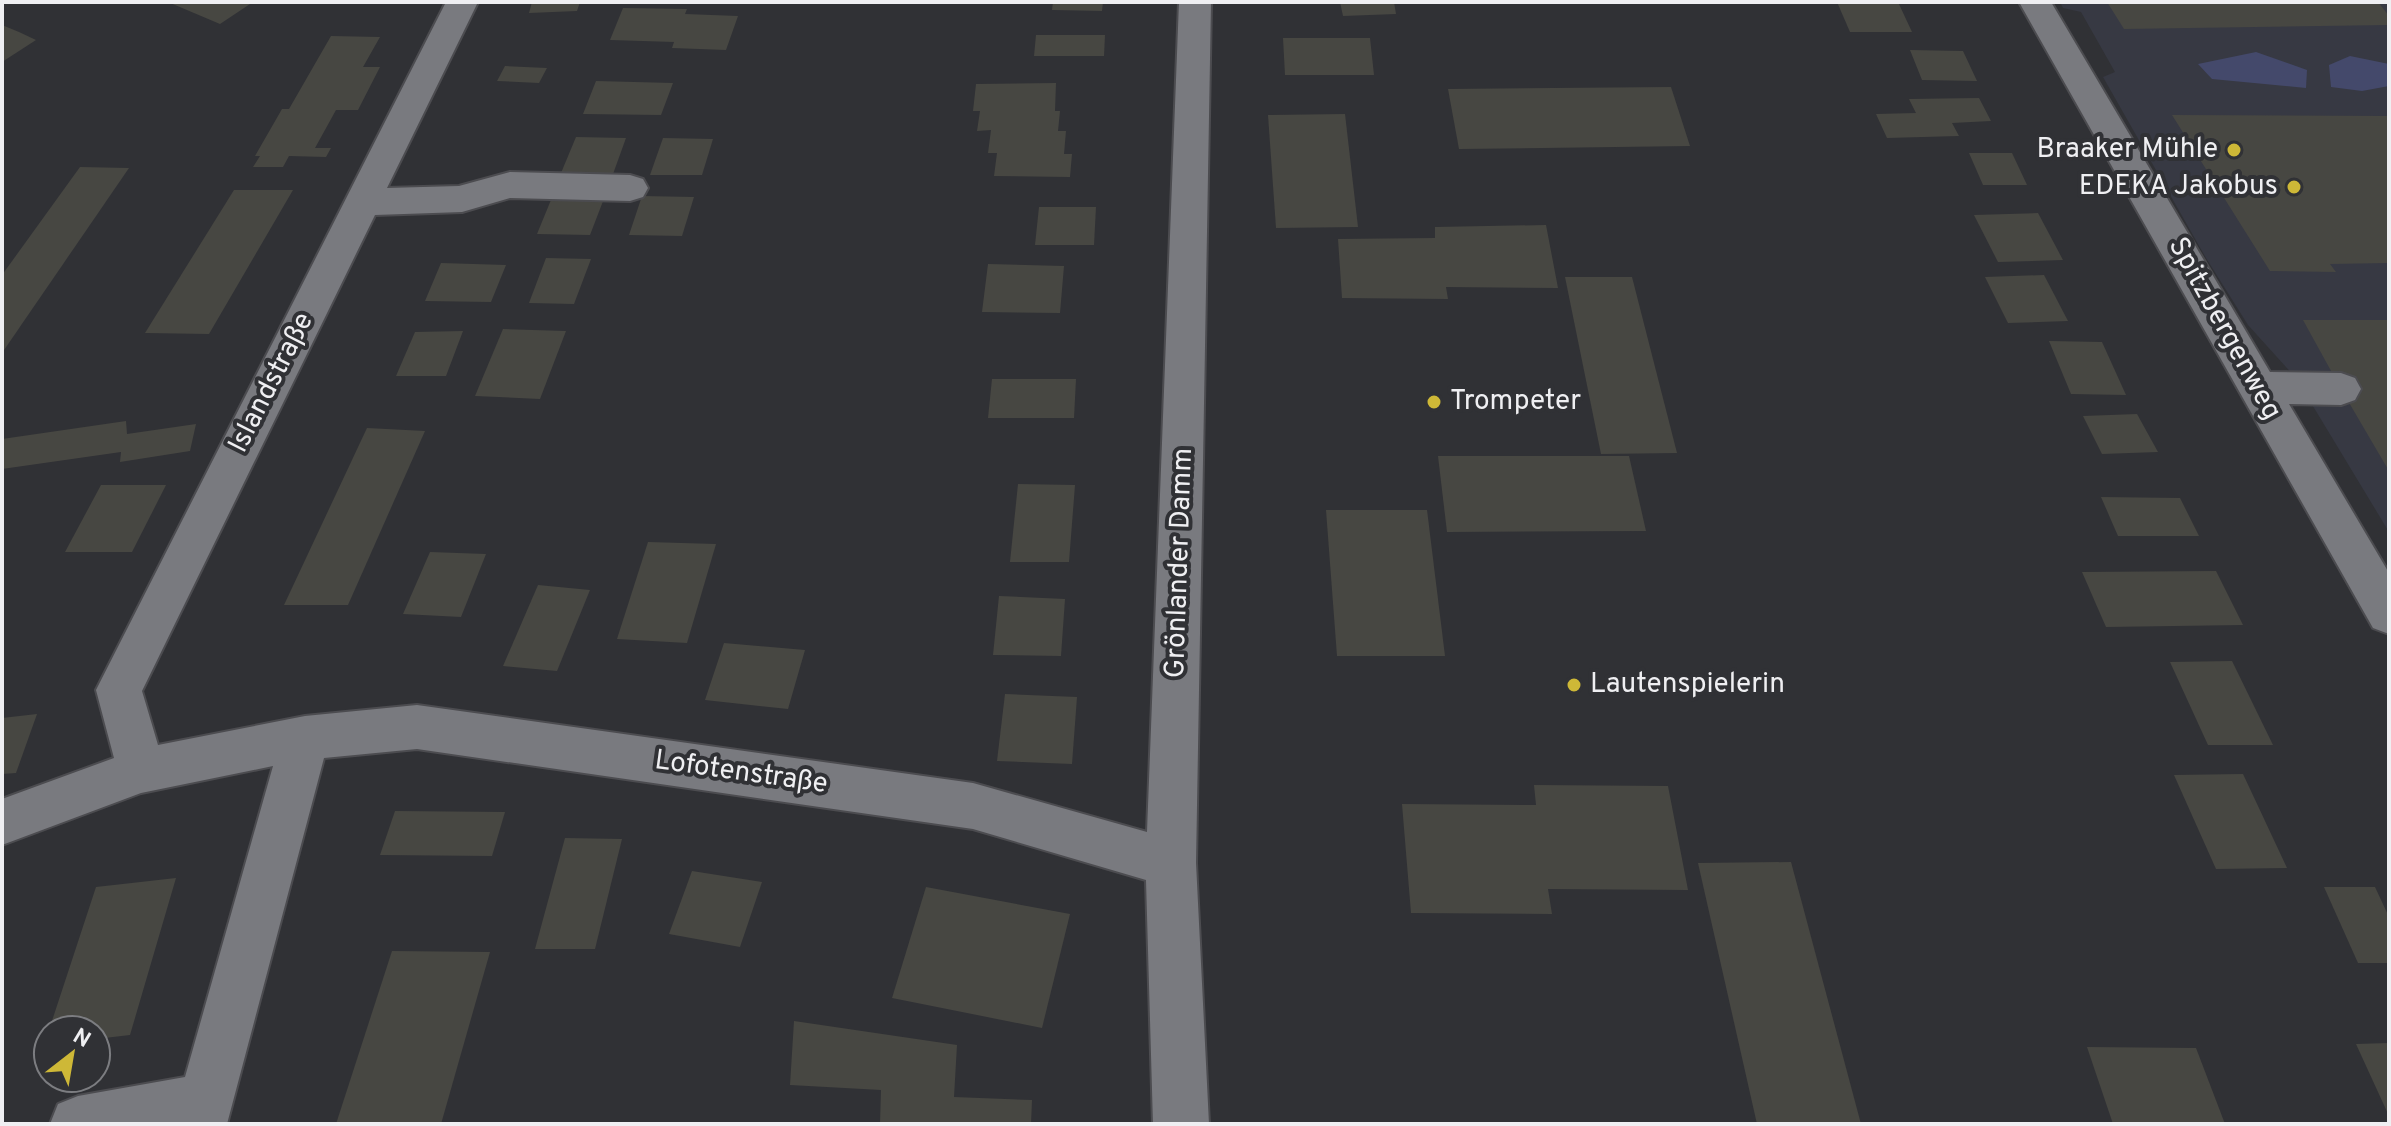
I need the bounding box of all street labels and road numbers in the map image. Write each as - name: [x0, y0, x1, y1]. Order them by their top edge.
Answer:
- street label: Spitzbergenweg: [2159, 231, 2289, 427]
- street label: Islandstraße: [221, 307, 323, 459]
- street label: Grönlander Damm: [1158, 447, 1202, 679]
- street label: Lofotenstraße: [652, 743, 830, 803]

